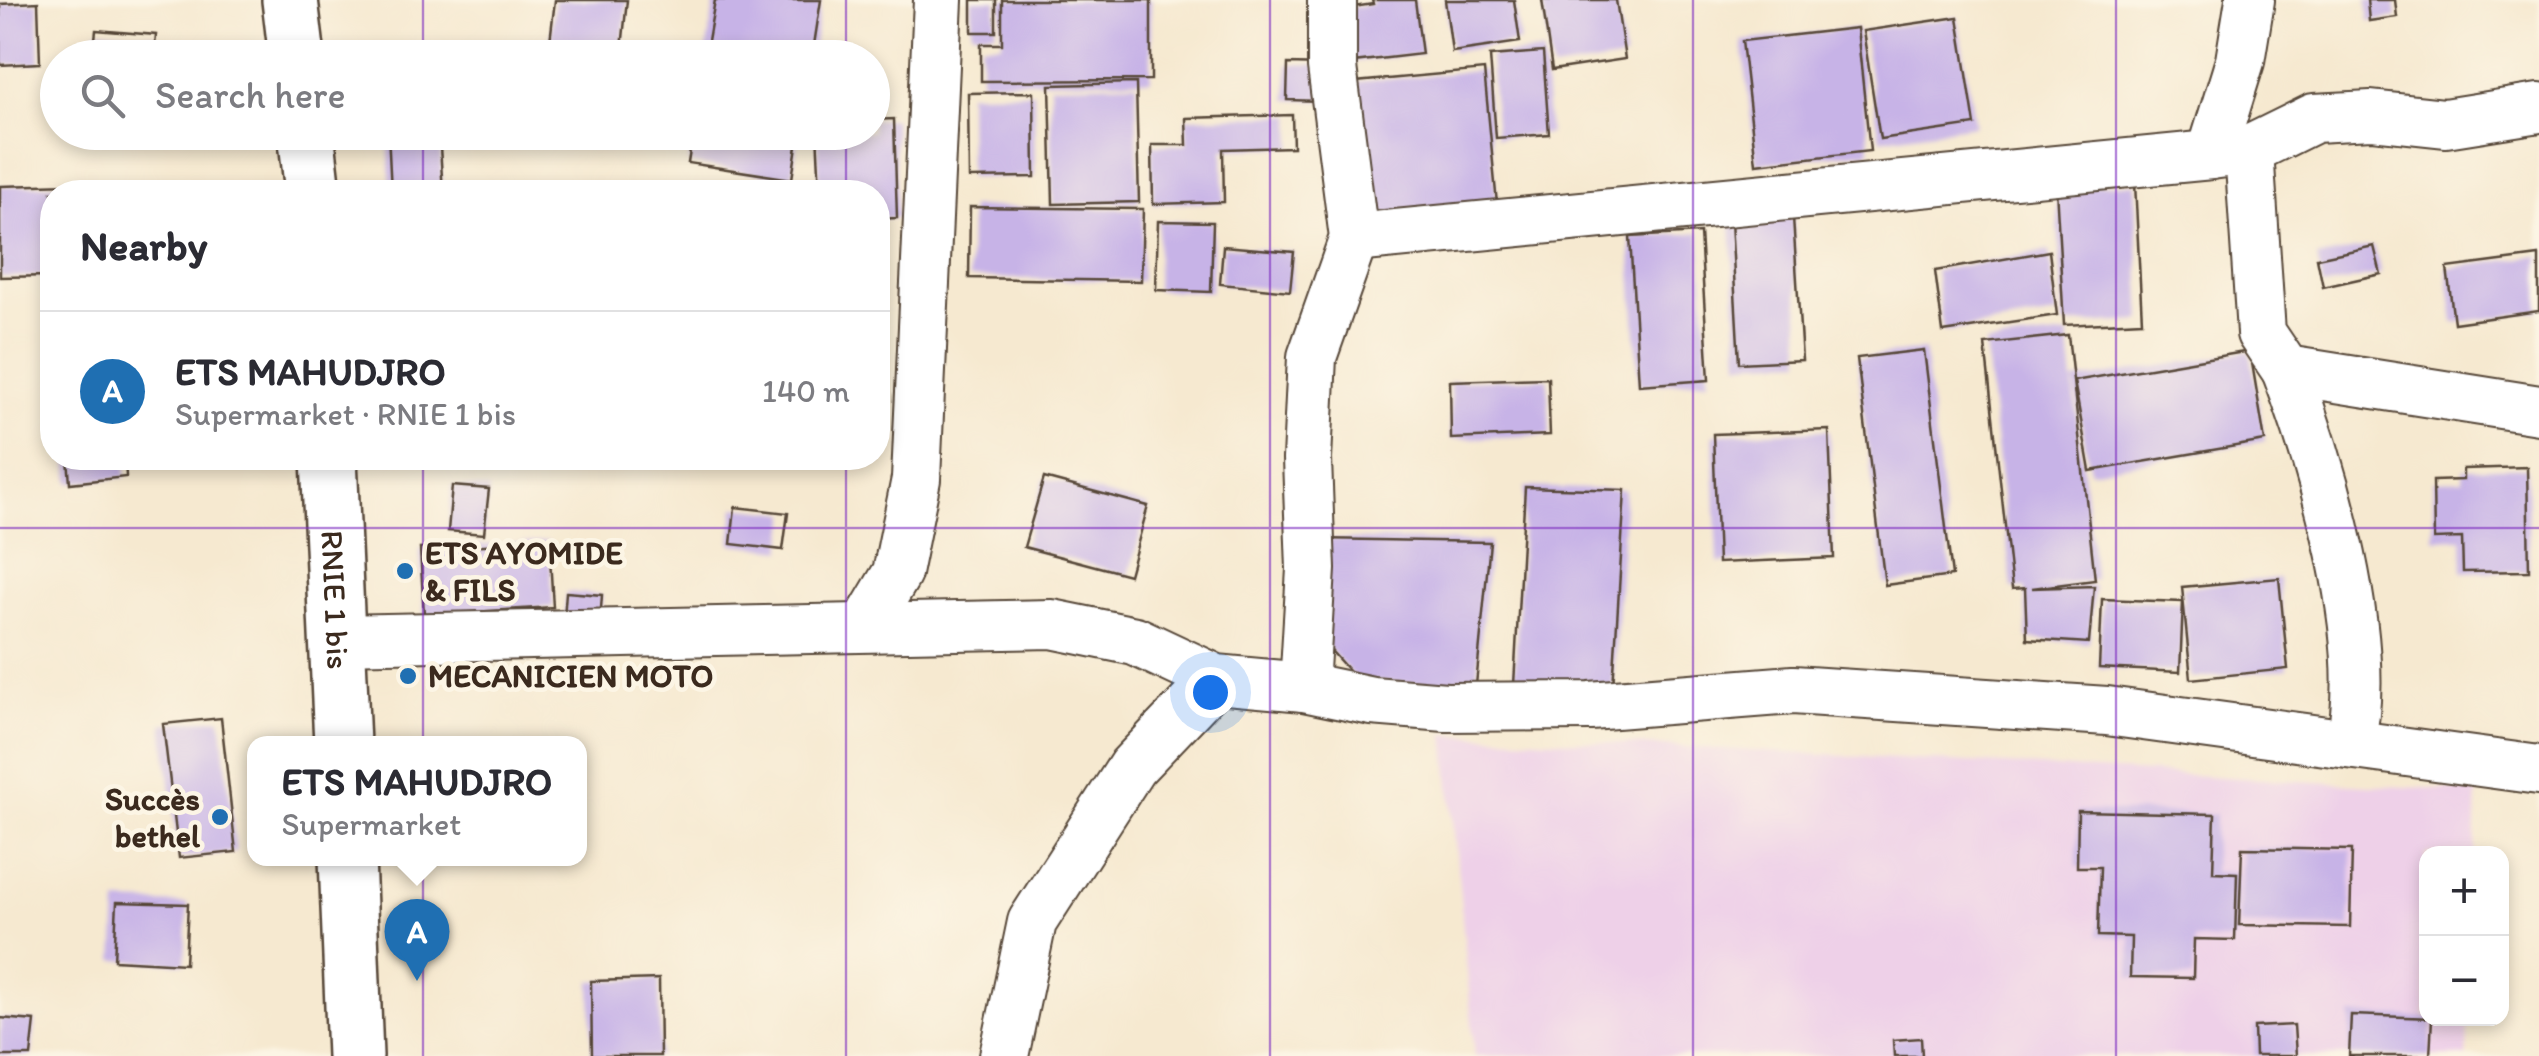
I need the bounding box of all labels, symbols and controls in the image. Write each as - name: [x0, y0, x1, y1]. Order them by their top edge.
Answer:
- search box: [40, 40, 890, 150]
- icon: search: [75, 68, 130, 123]
- text: Search here: [155, 72, 346, 118]
- text: Nearby: [80, 220, 207, 271]
- text: ETS MAHUDJRO: [175, 349, 446, 395]
- text: A: [102, 372, 123, 410]
- text: 140 m: [762, 372, 850, 410]
- text: Supermarket · RNIE 1 bis: [175, 395, 516, 433]
- street label: RNIE 1 bis: [313, 529, 358, 670]
- place label: ETS AYOMIDE & FILS: [425, 534, 623, 609]
- marker: ETS AYOMIDE & FILS: [394, 560, 416, 582]
- place label: MECANICIEN MOTO: [428, 657, 714, 695]
- marker: MECANICIEN MOTO: [397, 665, 419, 687]
- your location: [1185, 667, 1236, 718]
- popup: [247, 736, 587, 866]
- text: ETS MAHUDJRO: [282, 759, 552, 805]
- place label: Succès bethel: [105, 780, 201, 855]
- text: Supermarket: [282, 805, 461, 843]
- marker: Succès bethel: [209, 806, 231, 828]
- map controls: [2419, 846, 2509, 1026]
- button: +: [2419, 846, 2509, 936]
- pin: A: [384, 898, 450, 981]
- button: −: [2419, 936, 2509, 1026]

